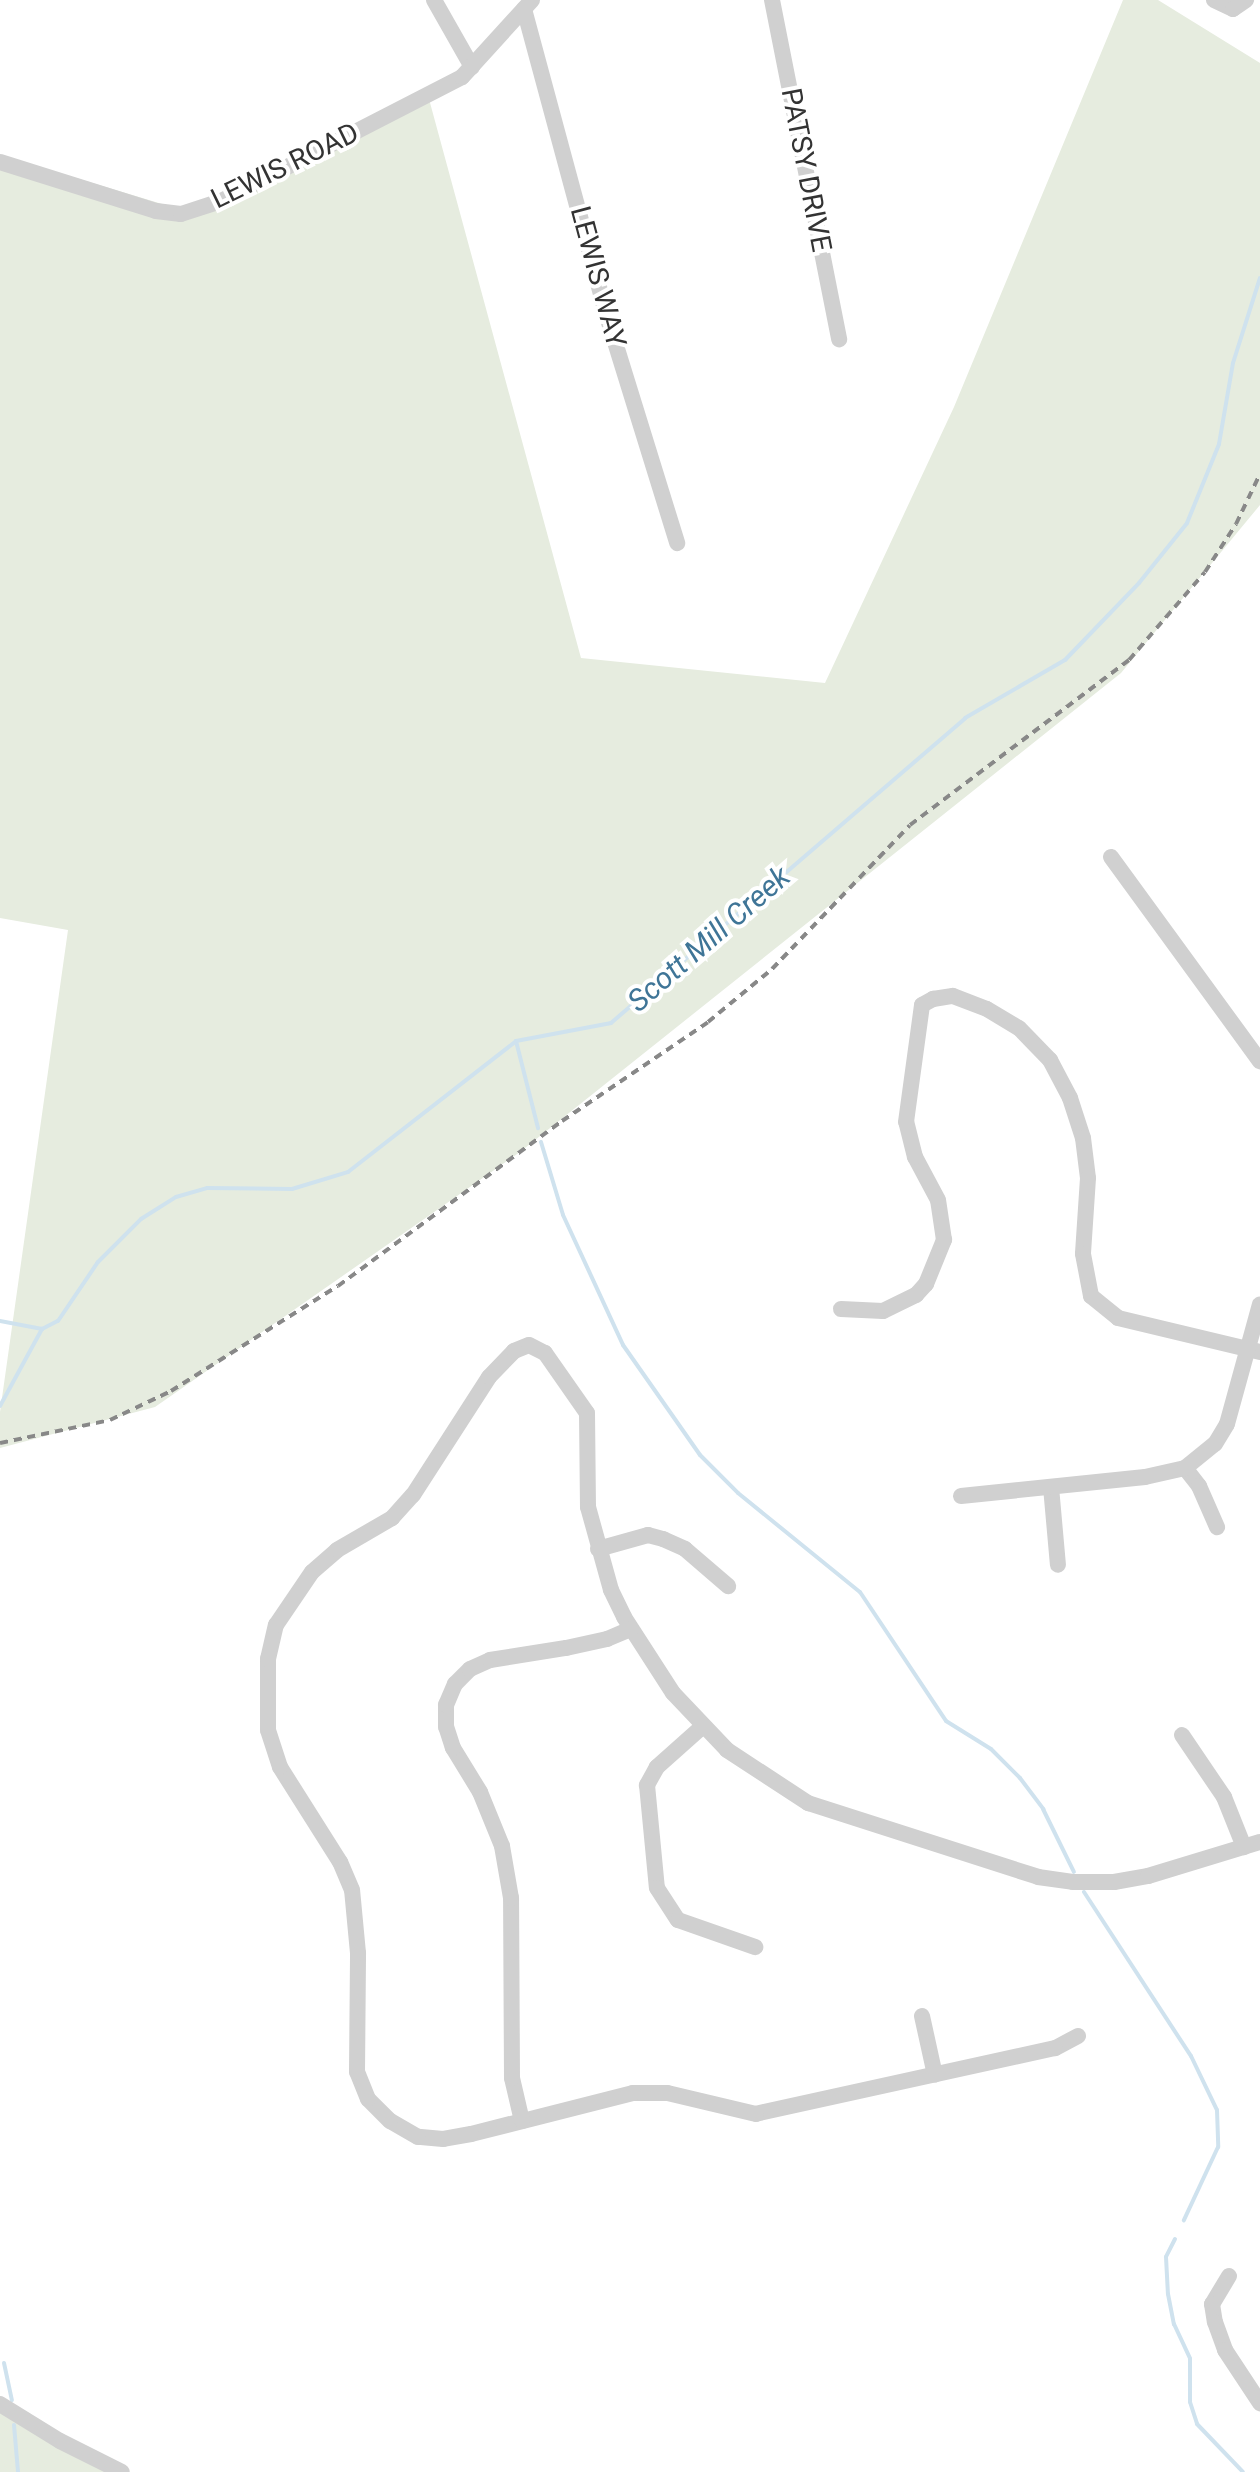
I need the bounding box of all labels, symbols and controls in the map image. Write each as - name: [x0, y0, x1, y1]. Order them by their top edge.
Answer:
- street label: PATSY DRIVE: [774, 85, 838, 255]
- street label: LEWIS ROAD: [206, 116, 364, 216]
- street label: LEWIS WAY: [563, 203, 633, 351]
- water label: Scott Mill Creek: [620, 859, 798, 1019]

